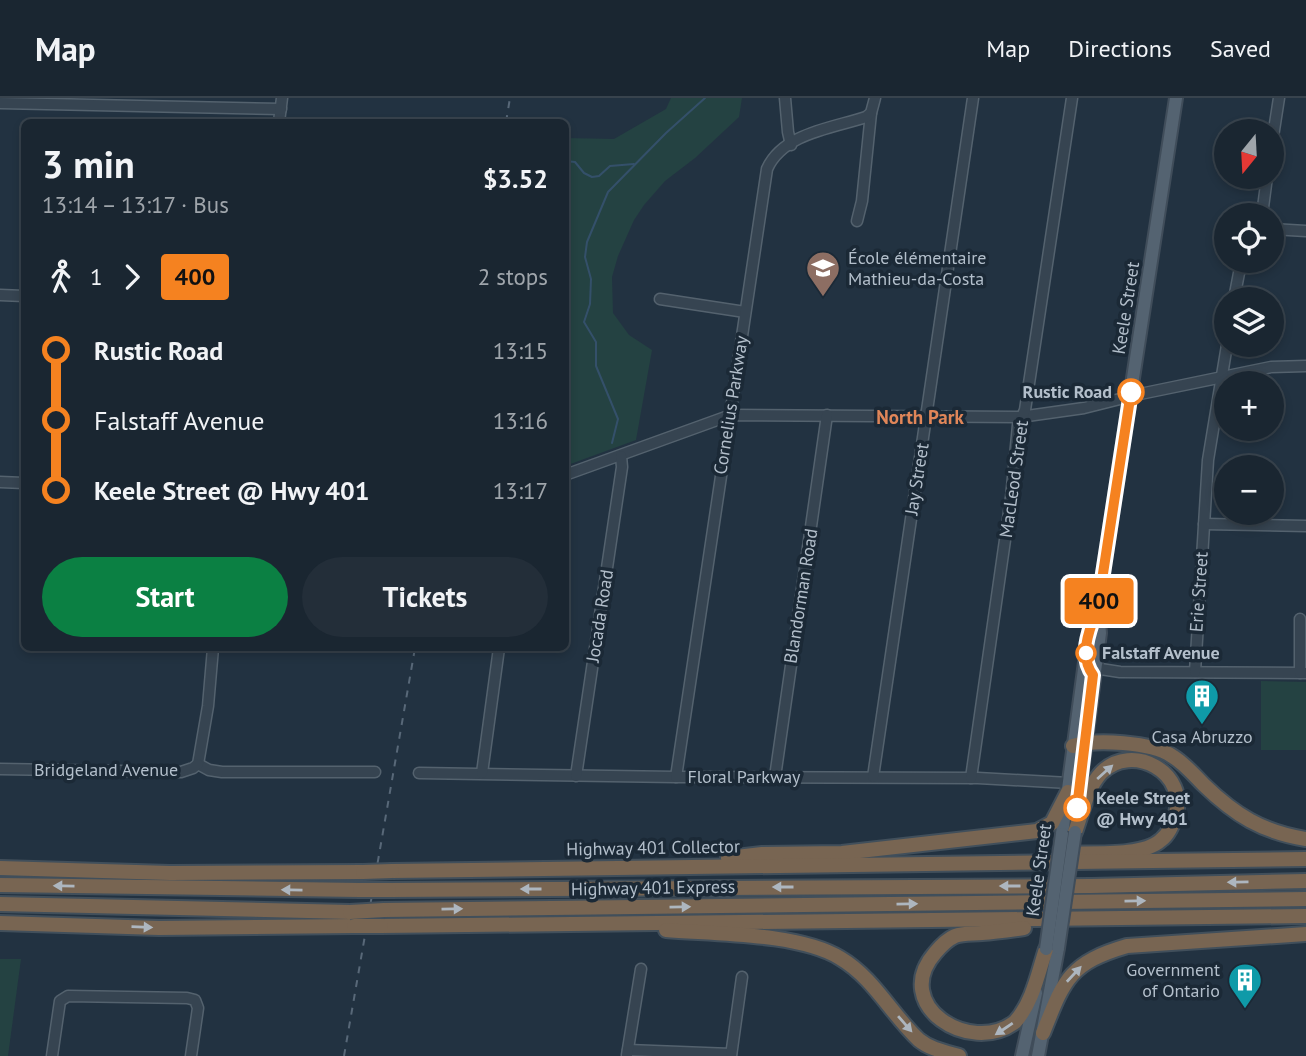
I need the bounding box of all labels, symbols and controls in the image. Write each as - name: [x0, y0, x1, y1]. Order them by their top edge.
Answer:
- text: Map: [35, 27, 96, 70]
- text: Map: [986, 33, 1030, 64]
- text: Directions: [1068, 33, 1172, 64]
- text: Saved: [1210, 33, 1271, 64]
- north arrow: [1214, 119, 1284, 189]
- map controls: [1214, 119, 1284, 525]
- text: 3 min: [42, 139, 135, 188]
- text: $3.52: [483, 162, 548, 195]
- text: 13:14 – 13:17 · Bus: [42, 190, 229, 219]
- button: locate: [1214, 203, 1284, 273]
- place label: École élémentaire Mathieu-da-Costa: [848, 246, 986, 290]
- school or university icon: École élémentaire Mathieu-da-Costa: [804, 249, 842, 298]
- icon: walk: [42, 258, 80, 296]
- icon: forward: [113, 258, 151, 296]
- street label: Keele Street: [1107, 260, 1144, 356]
- text: 400: [175, 261, 215, 292]
- text: 1: [90, 262, 103, 291]
- text: 2 stops: [478, 262, 548, 291]
- button: layers: [1214, 287, 1284, 357]
- street label: Cornelius Parkway: [708, 333, 753, 476]
- text: Rustic Road: [94, 334, 223, 367]
- text: 13:15: [493, 336, 548, 365]
- button: +: [1214, 371, 1284, 441]
- marker: Rustic Road: [1118, 379, 1144, 405]
- place label: Rustic Road: [1023, 380, 1112, 403]
- text: Falstaff Avenue: [94, 404, 264, 437]
- district label: North Park: [876, 405, 964, 429]
- text: 13:16: [493, 406, 548, 435]
- street label: MacLeod Street: [994, 419, 1033, 539]
- street label: Jay Street: [899, 441, 934, 518]
- button: −: [1214, 455, 1284, 525]
- text: Keele Street @ Hwy 401: [94, 474, 369, 507]
- text: 13:17: [493, 476, 548, 505]
- street label: Blandorman Road: [778, 527, 823, 665]
- street label: Erie Street: [1184, 551, 1213, 633]
- button: Start: [42, 557, 288, 637]
- button: Tickets: [302, 557, 548, 637]
- street label: Jocada Road: [581, 568, 618, 665]
- line badge: 400: [1059, 578, 1139, 624]
- text: 400: [1079, 585, 1119, 616]
- place label: Falstaff Avenue: [1102, 641, 1220, 664]
- marker: Falstaff Avenue: [1076, 643, 1096, 663]
- building icon: Casa Abruzzo: [1183, 677, 1221, 726]
- place label: Casa Abruzzo: [1151, 725, 1253, 748]
- street label: Bridgeland Avenue: [34, 758, 178, 781]
- one-way arrow: [1096, 764, 1114, 780]
- street label: Floral Parkway: [688, 765, 801, 788]
- place label: Keele Street @ Hwy 401: [1096, 786, 1191, 830]
- marker: Keele Street @ Hwy 401: [1064, 795, 1090, 821]
- street label: Keele Street: [1021, 822, 1056, 918]
- street label: Highway 401 Collector: [566, 834, 740, 861]
- street label: Highway 401 Express: [571, 875, 735, 900]
- one-way arrow: [1227, 876, 1249, 888]
- one-way arrow: [53, 880, 75, 892]
- one-way arrow: [999, 880, 1021, 892]
- one-way arrow: [772, 881, 794, 893]
- one-way arrow: [520, 883, 542, 895]
- one-way arrow: [280, 884, 302, 896]
- one-way arrow: [1124, 895, 1146, 907]
- one-way arrow: [897, 898, 919, 910]
- one-way arrow: [669, 901, 691, 912]
- one-way arrow: [442, 903, 464, 915]
- one-way arrow: [131, 922, 153, 933]
- place label: Government of Ontario: [1126, 958, 1220, 1002]
- building icon: Government of Ontario: [1226, 961, 1264, 1010]
- one-way arrow: [1066, 966, 1082, 983]
- one-way arrow: [897, 1015, 913, 1033]
- one-way arrow: [995, 1022, 1014, 1035]

